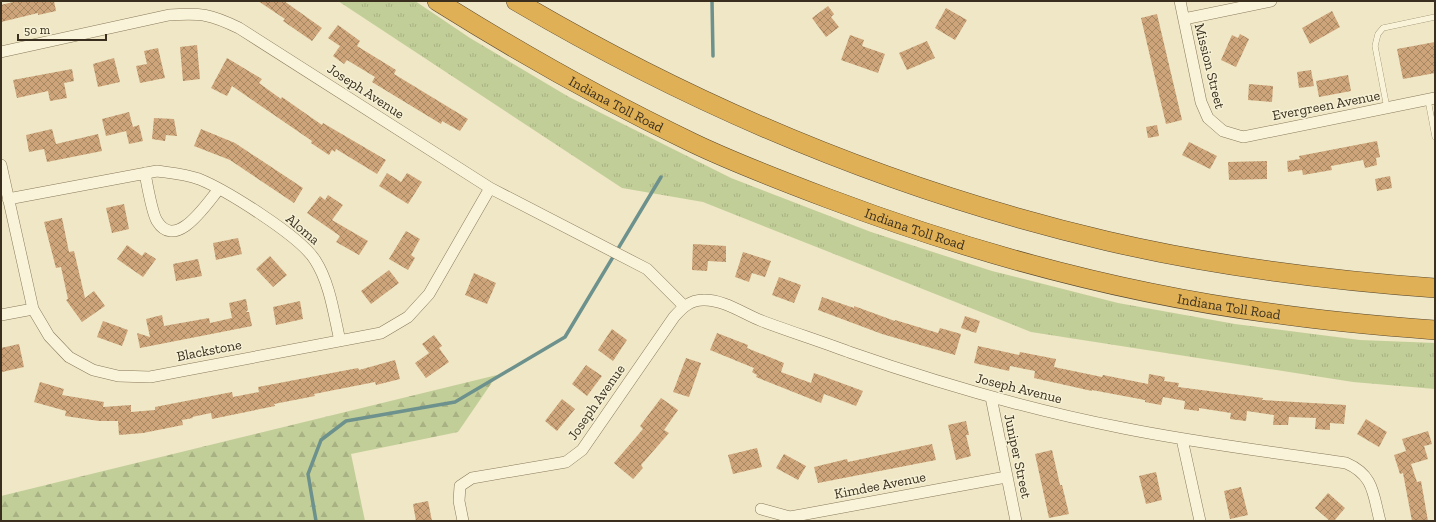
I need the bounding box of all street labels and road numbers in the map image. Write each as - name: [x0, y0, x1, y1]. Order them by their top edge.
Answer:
- street label: Mission Street: [1191, 22, 1229, 112]
- street label: Joseph Avenue: [324, 60, 408, 123]
- street label: Indiana Toll Road: [566, 73, 667, 136]
- street label: Evergreen Avenue: [1271, 87, 1382, 124]
- street label: Indiana Toll Road: [862, 205, 967, 254]
- street label: Aloma: [282, 210, 323, 249]
- street label: Indiana Toll Road: [1176, 290, 1282, 323]
- street label: Blackstone: [175, 336, 243, 365]
- street label: Joseph Avenue: [564, 361, 629, 443]
- street label: Joseph Avenue: [974, 370, 1064, 408]
- street label: Juniper Street: [1000, 412, 1035, 501]
- street label: Kimdee Avenue: [833, 468, 928, 503]

